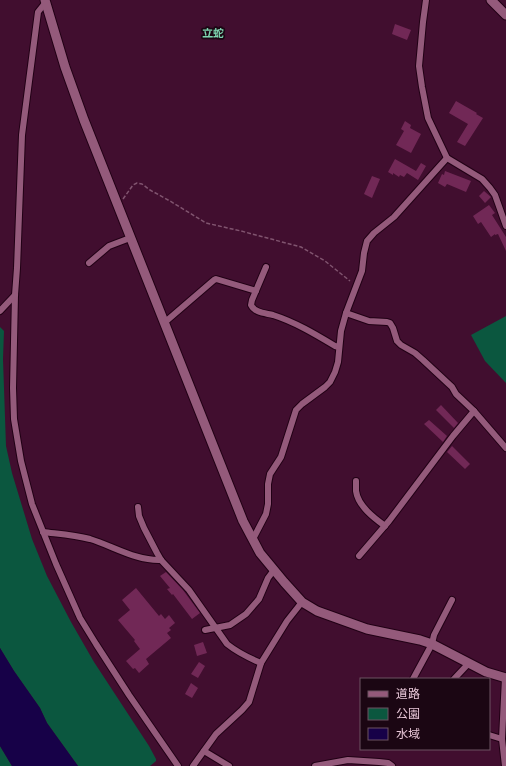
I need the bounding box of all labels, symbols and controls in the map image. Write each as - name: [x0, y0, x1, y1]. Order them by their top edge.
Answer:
- district label: 立蛇: [202, 27, 224, 40]
- legend: [360, 678, 490, 750]
- text: 道路: [396, 687, 420, 701]
- text: 公園: [396, 707, 420, 721]
- text: 水域: [396, 727, 420, 741]

